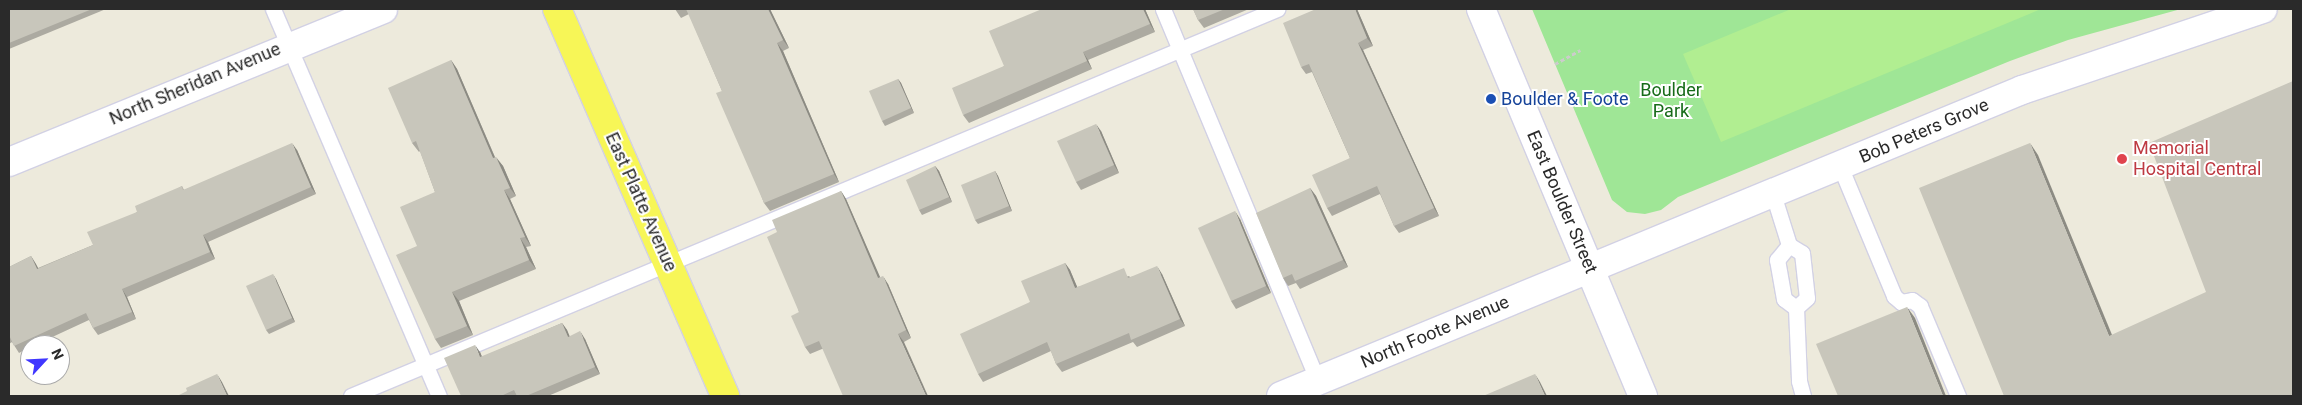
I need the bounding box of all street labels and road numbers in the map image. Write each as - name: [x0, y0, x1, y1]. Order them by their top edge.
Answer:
- street label: North Sheridan Avenue: [106, 38, 284, 130]
- street label: Bob Peters Grove: [1856, 94, 1992, 168]
- street label: East Boulder Street: [1522, 127, 1602, 277]
- street label: East Platte Avenue: [601, 129, 681, 275]
- street label: North Foote Avenue: [1358, 291, 1512, 373]

